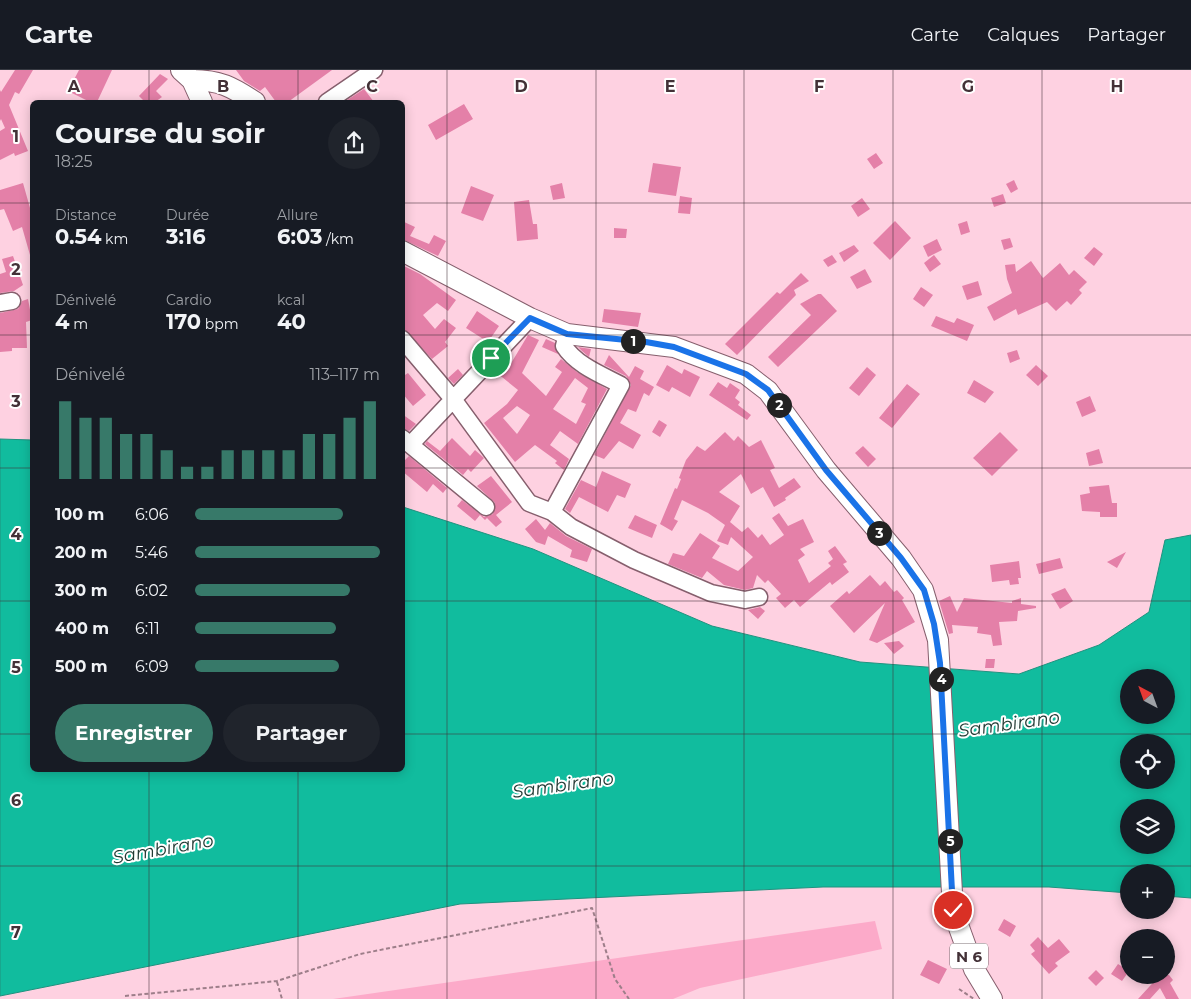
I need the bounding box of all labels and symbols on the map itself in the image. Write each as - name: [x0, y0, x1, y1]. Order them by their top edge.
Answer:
- text: A: [67, 77, 81, 96]
- text: B: [217, 77, 229, 96]
- text: C: [366, 77, 378, 96]
- text: D: [514, 77, 528, 96]
- text: E: [665, 77, 675, 96]
- text: F: [814, 77, 824, 96]
- text: G: [962, 77, 974, 96]
- text: H: [1111, 77, 1123, 96]
- text: 1: [13, 127, 19, 146]
- text: 2: [11, 260, 21, 279]
- pin: 1: [620, 328, 646, 354]
- pin: [470, 337, 512, 379]
- text: 3: [10, 392, 21, 411]
- pin: 2: [766, 392, 792, 418]
- pin: 3: [866, 520, 892, 546]
- text: 4: [10, 525, 22, 544]
- text: 5: [11, 658, 21, 677]
- pin: 4: [928, 666, 954, 692]
- north arrow: [1120, 669, 1175, 724]
- water label: Sambirano: [957, 706, 1061, 742]
- water label: Sambirano: [511, 767, 615, 803]
- text: 6: [11, 791, 21, 810]
- pin: 5: [938, 828, 962, 854]
- water label: Sambirano: [111, 829, 215, 869]
- pin: [932, 889, 974, 931]
- text: 7: [11, 923, 21, 942]
- road number: N 6: [950, 944, 988, 968]

